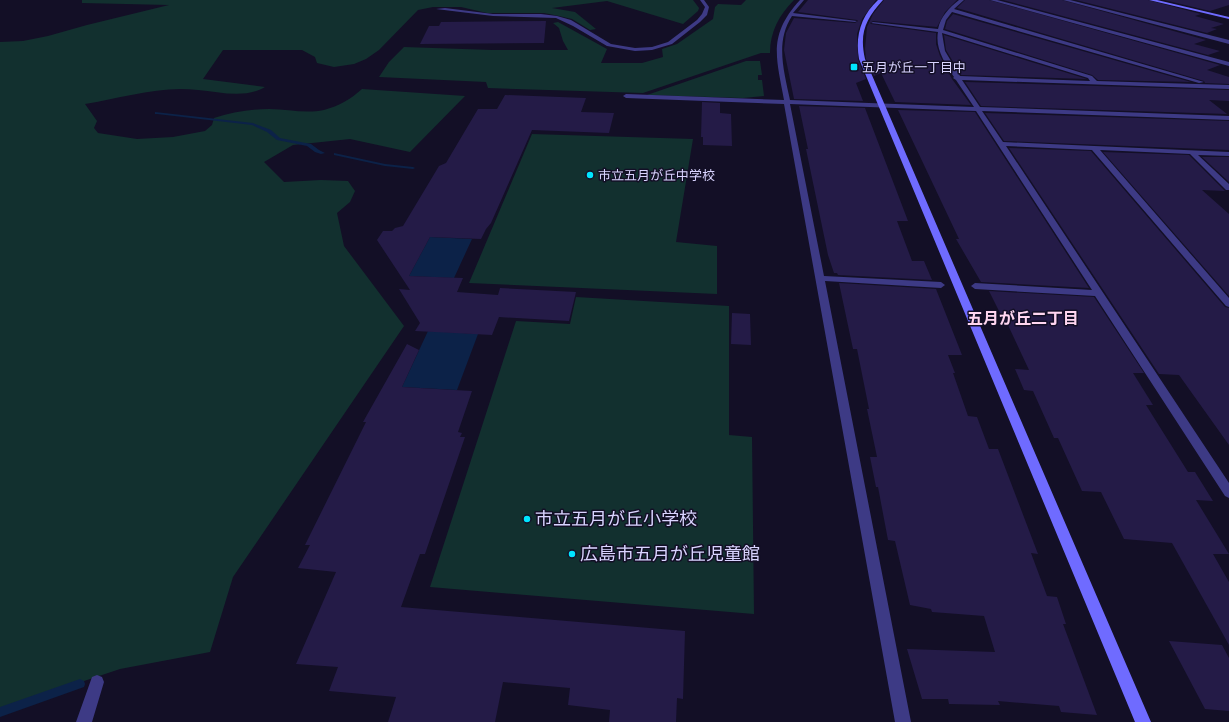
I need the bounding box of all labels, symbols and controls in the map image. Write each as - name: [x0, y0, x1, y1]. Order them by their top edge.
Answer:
- place label: 五月が丘一丁目中: [862, 60, 966, 76]
- marker: 五月が丘一丁目中: [849, 62, 859, 72]
- place label: 市立五月が丘中学校: [598, 168, 715, 184]
- marker: 市立五月が丘中学校: [585, 170, 595, 180]
- district label: 五月が丘二丁目: [967, 309, 1079, 329]
- place label: 市立五月が丘小学校: [535, 508, 697, 530]
- marker: 市立五月が丘小学校: [522, 514, 532, 524]
- place label: 広島市五月が丘児童館: [580, 543, 760, 565]
- marker: 広島市五月が丘児童館: [567, 549, 577, 559]

